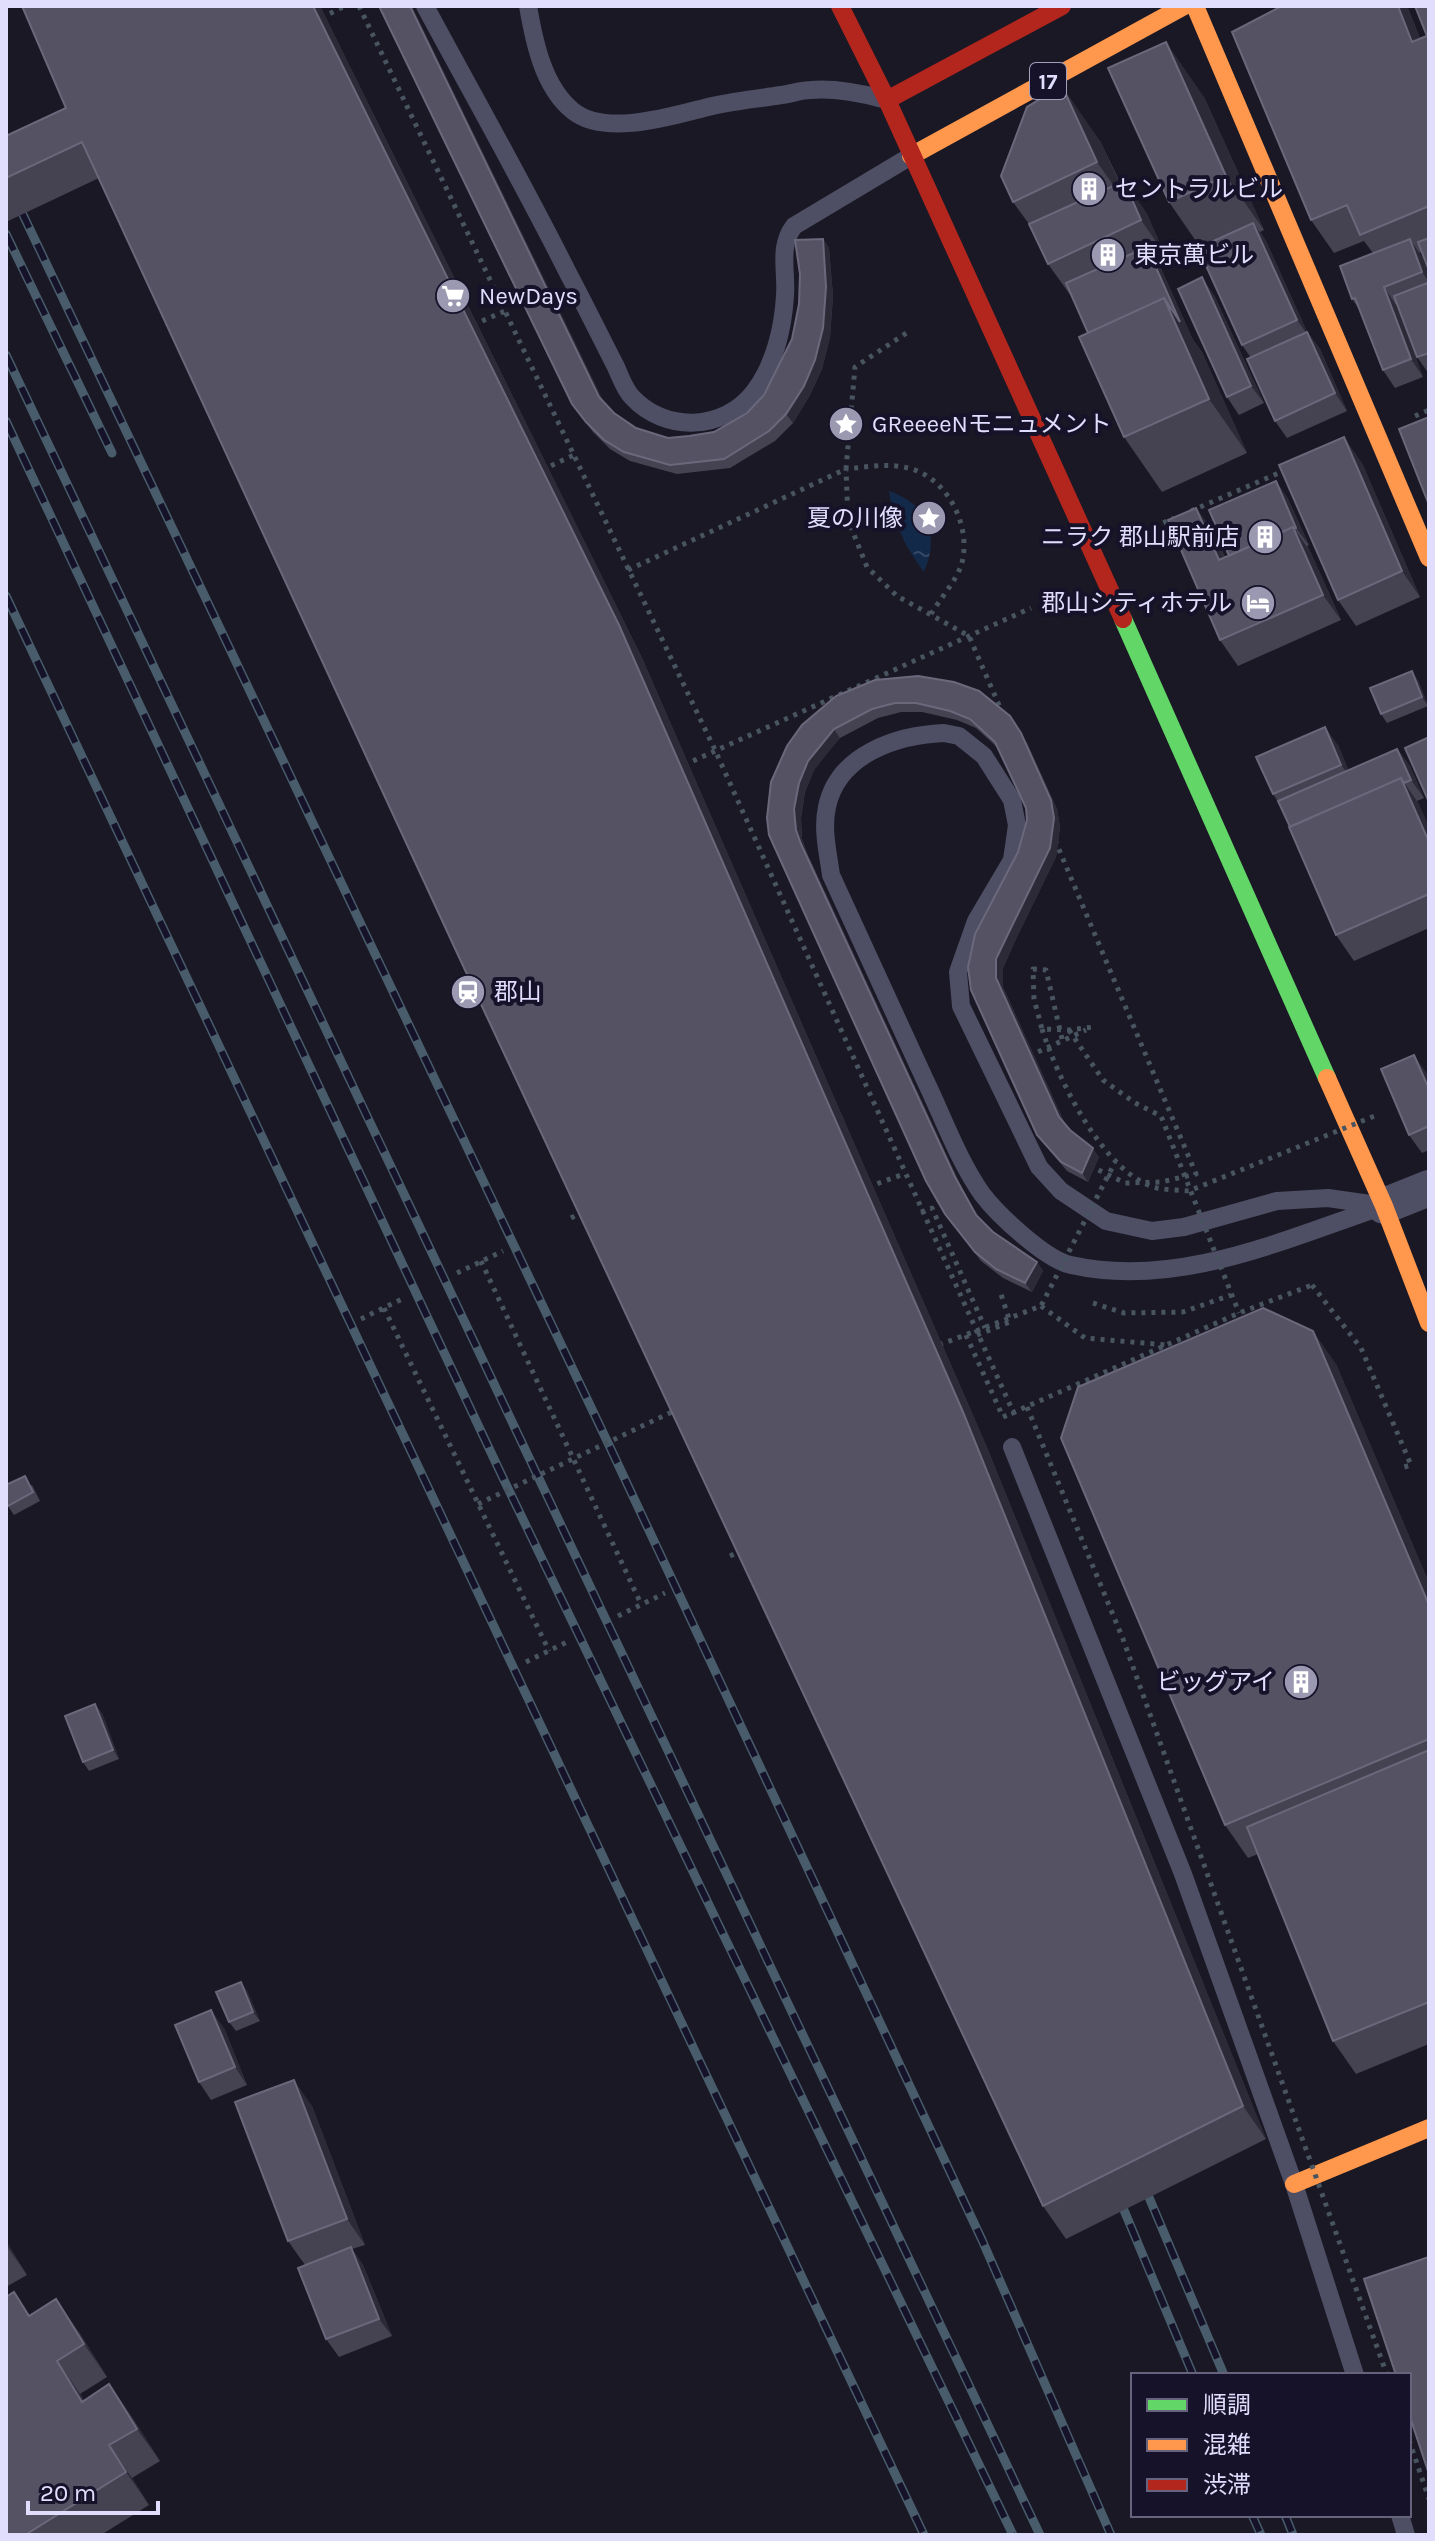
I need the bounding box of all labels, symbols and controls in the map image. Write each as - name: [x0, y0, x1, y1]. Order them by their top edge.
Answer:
- road number: 17: [1030, 63, 1066, 99]
- building icon: セントラルビル: [1070, 170, 1108, 208]
- place label: セントラルビル: [1115, 175, 1283, 203]
- building icon: 東京萬ビル: [1089, 236, 1127, 274]
- place label: 東京萬ビル: [1134, 241, 1254, 269]
- supermarket icon: NewDays: [434, 277, 472, 315]
- place label: NewDays: [479, 282, 578, 310]
- place icon: GReeeeNモニュメント: [827, 405, 865, 443]
- place label: GReeeeNモニュメント: [872, 410, 1112, 438]
- place icon: 夏の川像: [910, 499, 948, 537]
- place label: 夏の川像: [807, 504, 903, 532]
- building icon: ニラク 郡山駅前店: [1246, 518, 1284, 556]
- place label: ニラク 郡山駅前店: [1041, 523, 1239, 551]
- hotel icon: 郡山シティホテル: [1239, 584, 1277, 622]
- place label: 郡山シティホテル: [1041, 589, 1232, 617]
- station icon: 郡山: [449, 973, 487, 1011]
- place label: 郡山: [494, 978, 542, 1006]
- building icon: ビッグアイ: [1282, 1663, 1320, 1701]
- place label: ビッグアイ: [1156, 1668, 1275, 1696]
- legend: [1131, 2373, 1411, 2517]
- text: 順調: [1203, 2391, 1251, 2419]
- text: 混雑: [1203, 2431, 1251, 2459]
- scale bar: [28, 2465, 158, 2515]
- text: 渋滞: [1203, 2471, 1251, 2499]
- text: 20 m: [40, 2479, 96, 2507]

